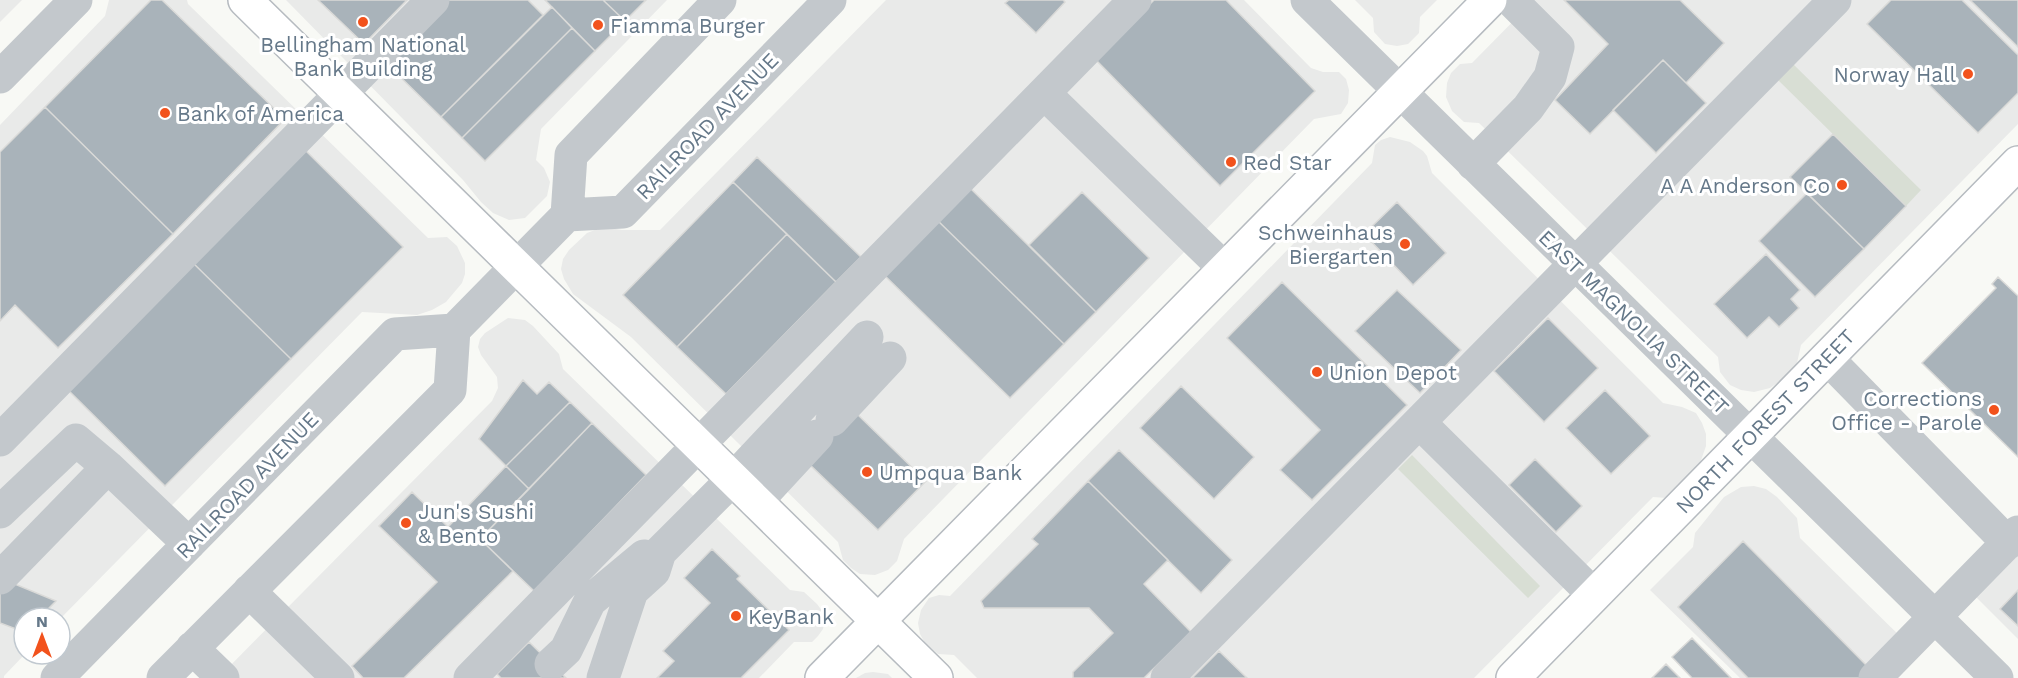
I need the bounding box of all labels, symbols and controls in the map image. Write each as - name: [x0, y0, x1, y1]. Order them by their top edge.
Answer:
- place label: Fiamma Burger: [610, 13, 766, 38]
- marker: Bellingham National Bank Building: [356, 15, 370, 29]
- marker: Fiamma Burger: [591, 18, 605, 32]
- place label: Bellingham National Bank Building: [260, 32, 466, 81]
- street label: RAILROAD AVENUE: [631, 47, 783, 205]
- place label: Norway Hall: [1833, 62, 1957, 87]
- marker: Norway Hall: [1961, 67, 1975, 81]
- place label: Bank of America: [177, 101, 344, 126]
- marker: Bank of America: [158, 106, 172, 120]
- place label: Red Star: [1243, 150, 1332, 175]
- marker: Red Star: [1224, 155, 1238, 169]
- place label: A A Anderson Co: [1660, 173, 1830, 198]
- marker: A A Anderson Co: [1835, 178, 1849, 192]
- place label: Schweinhaus Biergarten: [1258, 220, 1393, 269]
- street label: EAST MAGNOLIA STREET: [1534, 225, 1735, 420]
- marker: Schweinhaus Biergarten: [1398, 237, 1412, 251]
- street label: NORTH FOREST STREET: [1670, 323, 1860, 518]
- place label: Union Depot: [1329, 360, 1457, 385]
- marker: Union Depot: [1310, 365, 1324, 379]
- place label: Corrections Office - Parole: [1831, 386, 1982, 435]
- marker: Corrections Office - Parole: [1987, 403, 2001, 417]
- street label: RAILROAD AVENUE: [171, 406, 323, 564]
- place label: Umpqua Bank: [879, 460, 1022, 485]
- marker: Umpqua Bank: [860, 465, 874, 479]
- place label: Jun's Sushi & Bento: [418, 499, 534, 548]
- marker: Jun's Sushi & Bento: [399, 516, 413, 530]
- place label: KeyBank: [748, 604, 834, 629]
- north arrow: [12, 606, 72, 666]
- marker: KeyBank: [729, 609, 743, 623]
- text: N: [36, 612, 48, 631]

